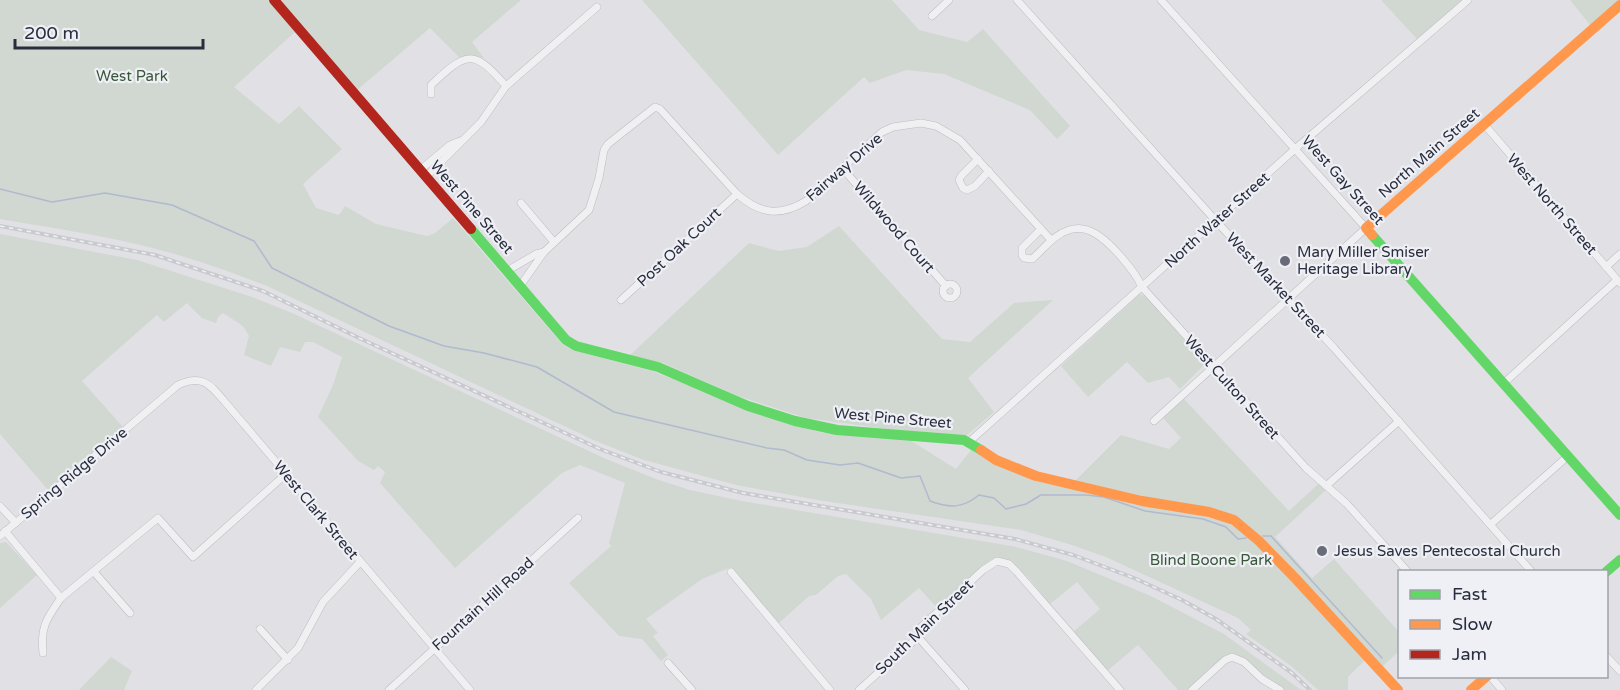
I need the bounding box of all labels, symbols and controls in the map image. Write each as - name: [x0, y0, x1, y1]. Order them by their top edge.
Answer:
- scale bar: [15, 12, 202, 50]
- text: 200 m: [24, 22, 79, 44]
- park label: West Park: [96, 67, 168, 85]
- street label: North Main Street: [1375, 104, 1483, 202]
- street label: Fairway Drive: [802, 129, 886, 205]
- street label: West Gay Street: [1298, 132, 1388, 229]
- street label: West North Street: [1503, 150, 1601, 258]
- street label: West Pine Street: [427, 157, 518, 258]
- street label: North Water Street: [1161, 168, 1273, 272]
- street label: Wildwood Court: [849, 178, 939, 277]
- street label: Post Oak Court: [633, 203, 725, 290]
- street label: West Market Street: [1223, 229, 1330, 342]
- place label: Mary Miller Smiser Heritage Library: [1297, 243, 1430, 278]
- marker: Mary Miller Smiser Heritage Library: [1278, 254, 1292, 268]
- street label: West Culton Street: [1181, 331, 1284, 443]
- street label: West Pine Street: [834, 404, 953, 432]
- street label: Spring Ridge Drive: [17, 423, 131, 523]
- street label: West Clark Street: [270, 457, 363, 563]
- place label: Jesus Saves Pentecostal Church: [1334, 542, 1561, 560]
- marker: Jesus Saves Pentecostal Church: [1315, 544, 1329, 558]
- park label: Blind Boone Park: [1150, 551, 1272, 569]
- street label: Fountain Hill Road: [428, 554, 538, 654]
- legend: [1398, 570, 1608, 678]
- street label: South Main Street: [871, 576, 977, 678]
- text: Fast: [1452, 583, 1487, 605]
- text: Slow: [1452, 613, 1493, 635]
- text: Jam: [1452, 643, 1487, 665]

